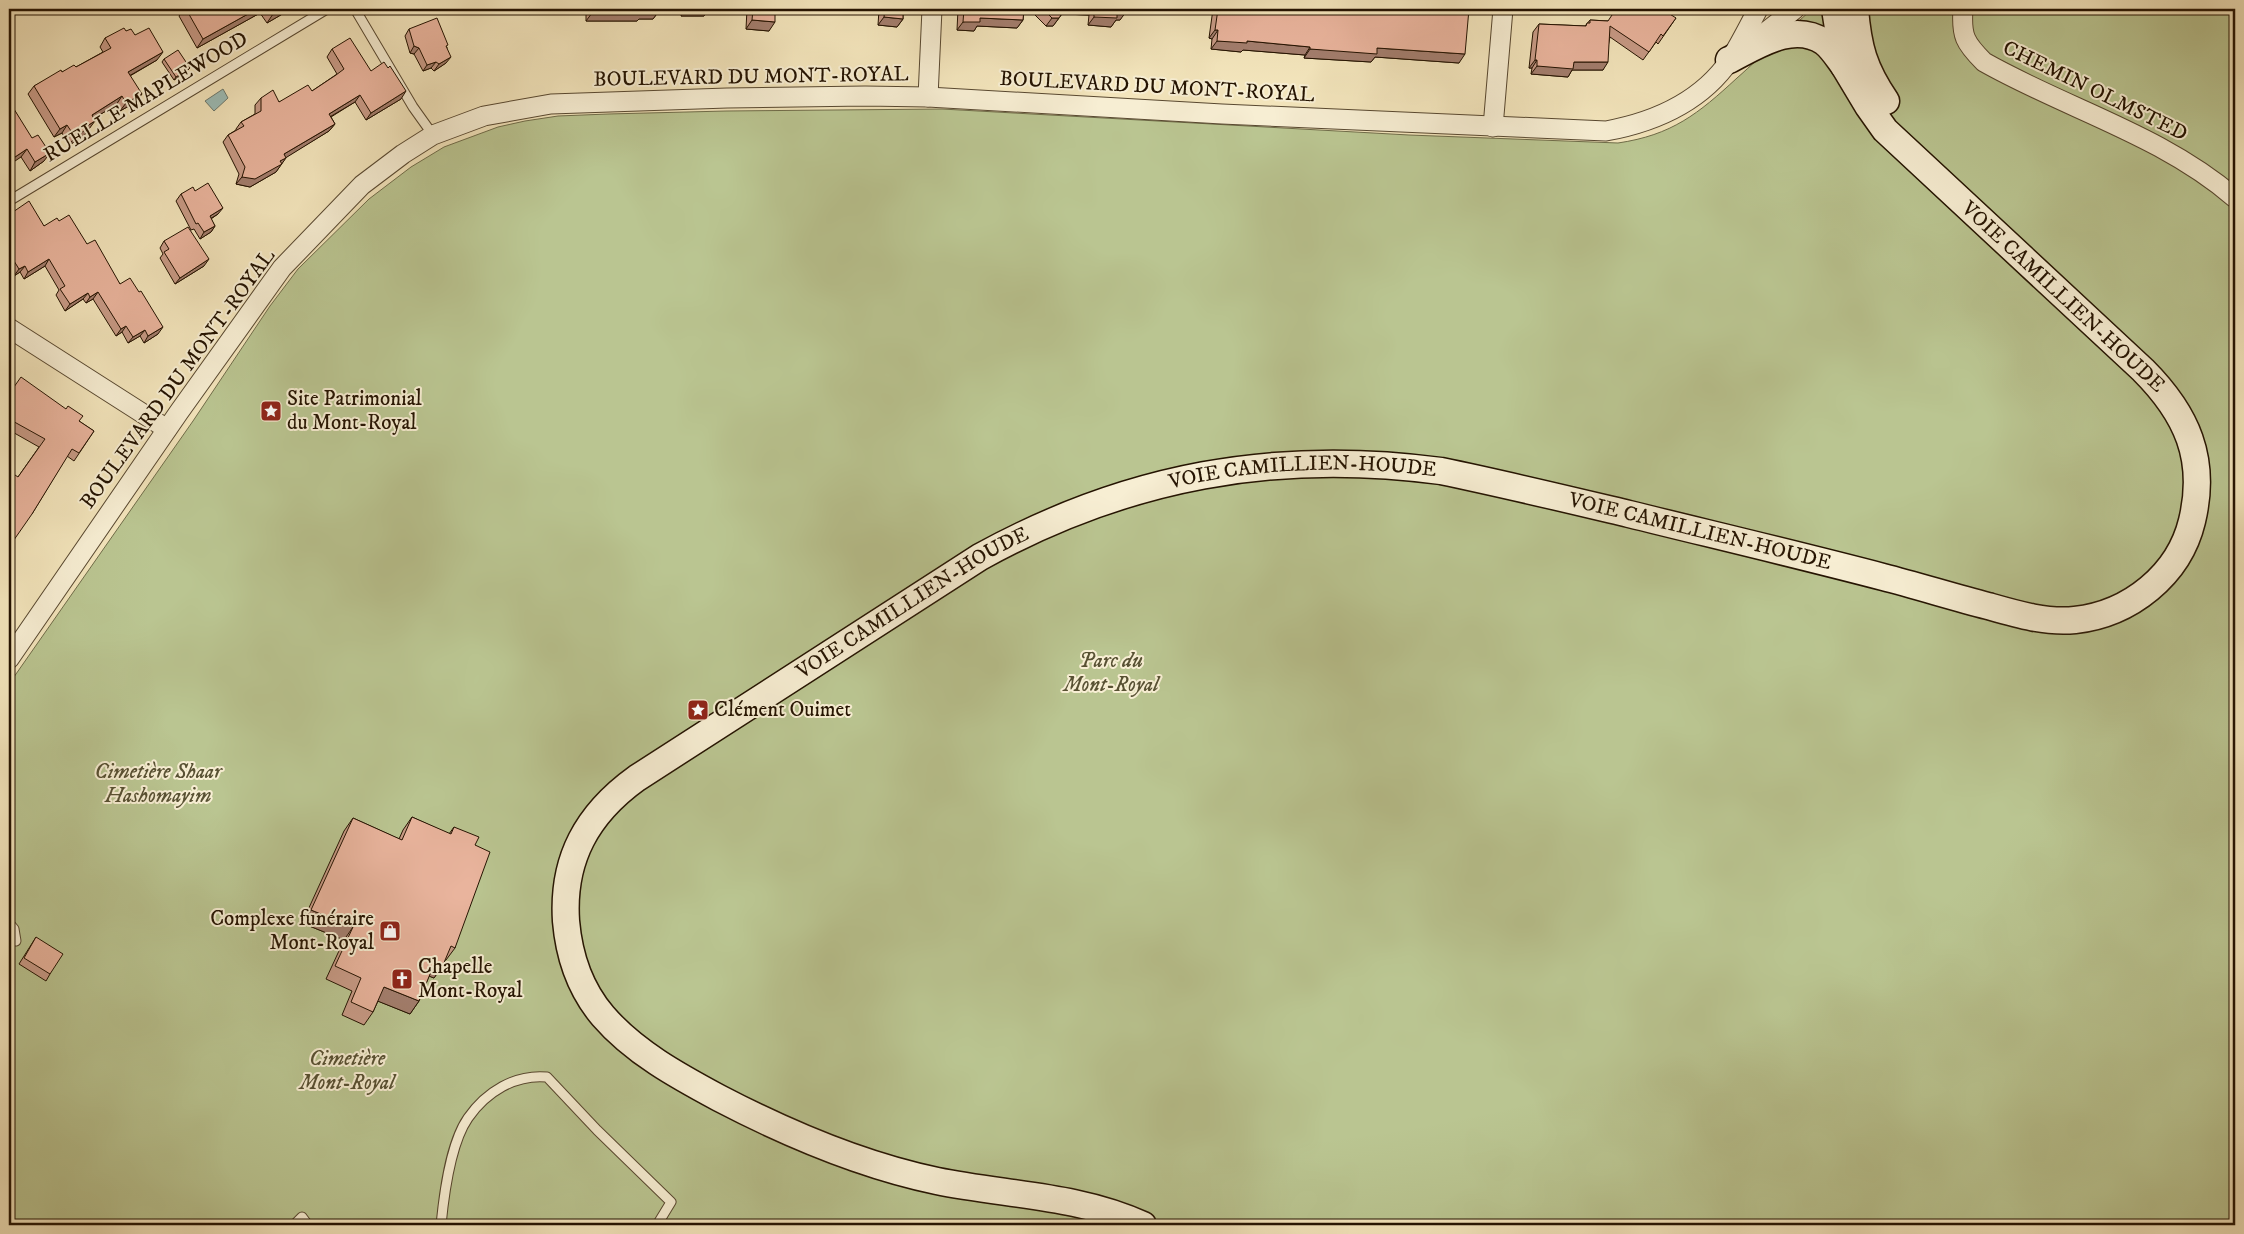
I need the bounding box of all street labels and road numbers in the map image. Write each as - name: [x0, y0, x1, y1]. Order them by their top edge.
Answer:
- street label: RUELLE MAPLEWOOD: [39, 26, 253, 168]
- street label: CHEMIN OLMSTED: [1998, 35, 2192, 147]
- street label: BOULEVARD DU MONT-ROYAL: [593, 61, 909, 93]
- street label: BOULEVARD DU MONT-ROYAL: [999, 66, 1315, 108]
- street label: VOIE CAMILLIEN-HOUDE: [1955, 195, 2170, 398]
- street label: BOULEVARD DU MONT-ROYAL: [75, 244, 281, 514]
- street label: VOIE CAMILLIEN-HOUDE: [1165, 451, 1438, 495]
- street label: VOIE CAMILLIEN-HOUDE: [1565, 487, 1834, 576]
- street label: VOIE CAMILLIEN-HOUDE: [791, 521, 1033, 685]

